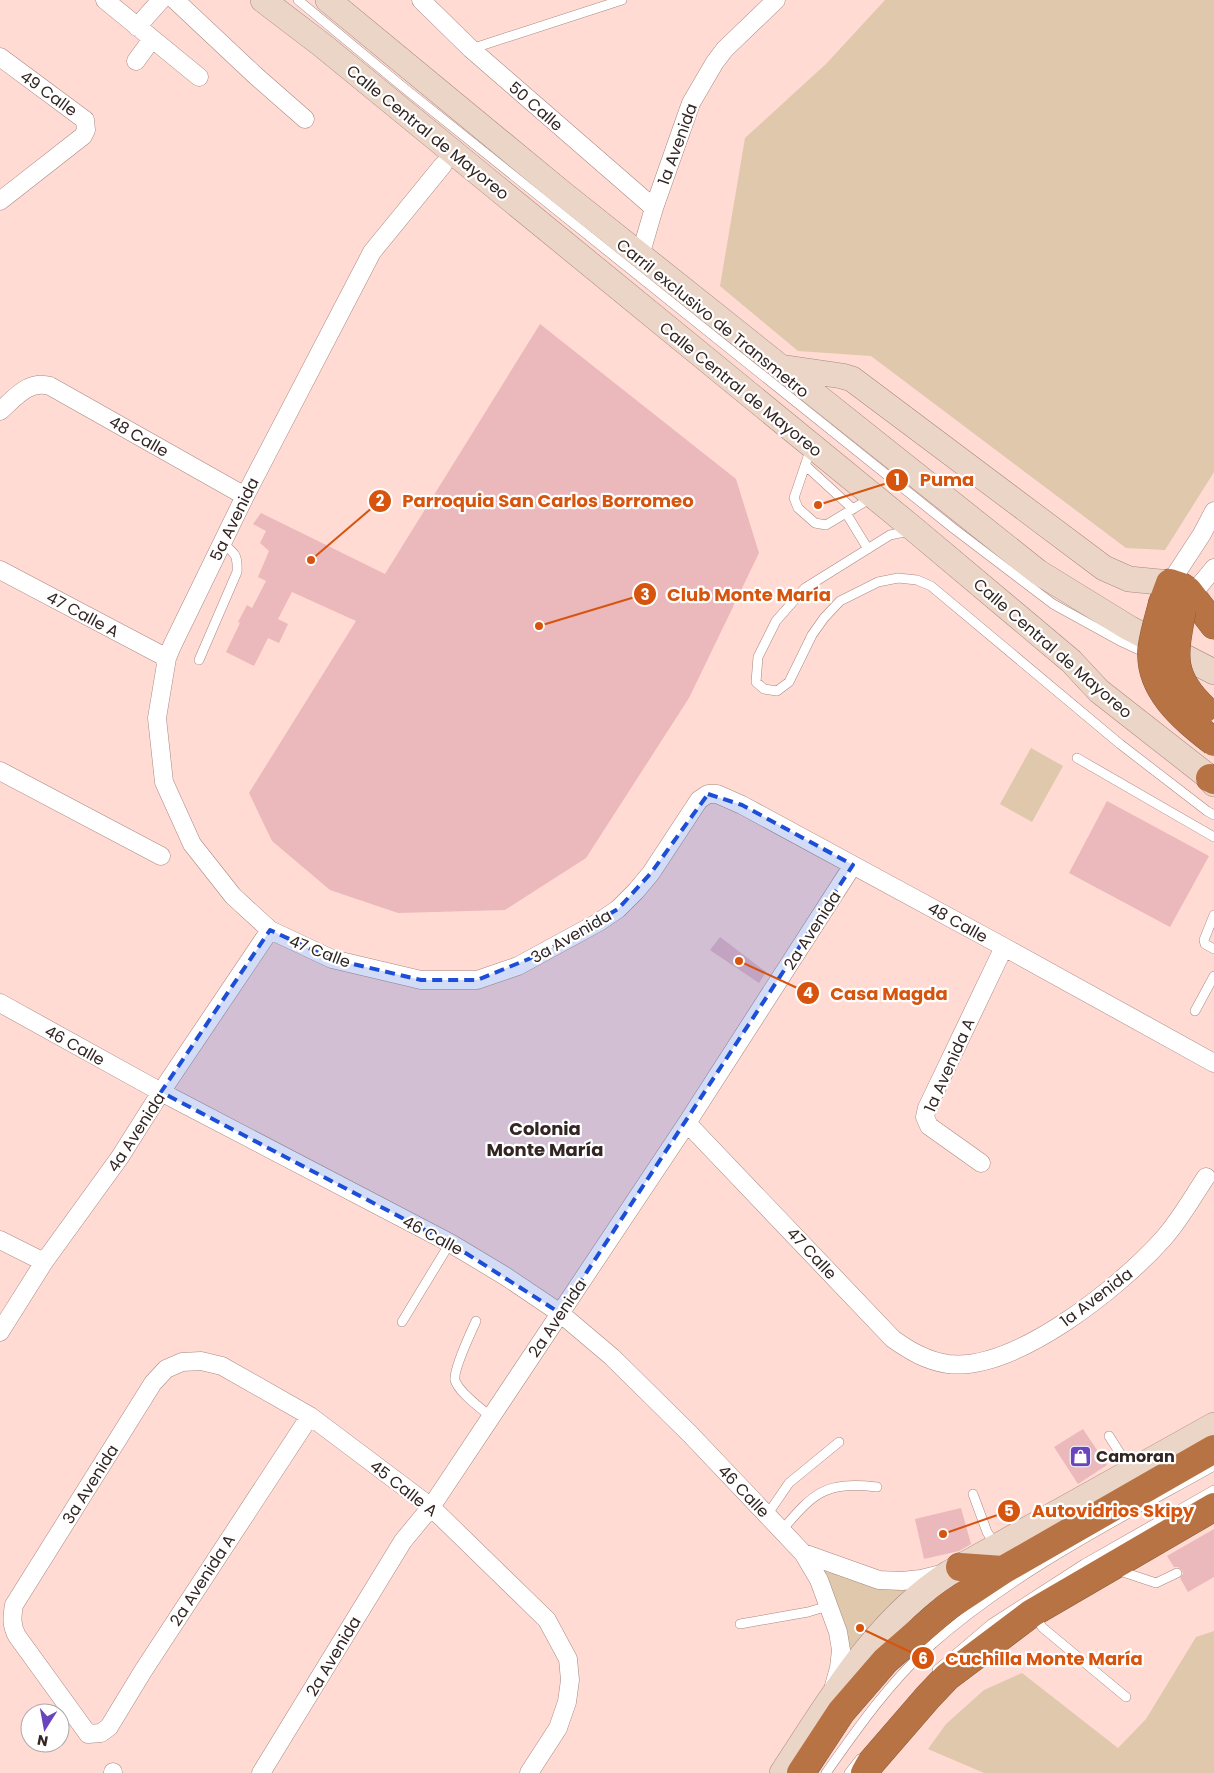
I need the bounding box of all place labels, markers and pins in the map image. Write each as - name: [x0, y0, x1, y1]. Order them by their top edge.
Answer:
- callout: Puma: [884, 463, 984, 496]
- callout: Parroquia San Carlos Borromeo: [368, 484, 704, 517]
- callout: Club Monte María: [632, 578, 841, 611]
- callout: Casa Magda: [796, 977, 958, 1010]
- shop icon: Camoran: [1068, 1444, 1092, 1468]
- place label: Camoran: [1096, 1445, 1175, 1468]
- callout: Autovidrios Skipy: [997, 1494, 1204, 1527]
- callout: Cuchilla Monte María: [910, 1642, 1153, 1675]

